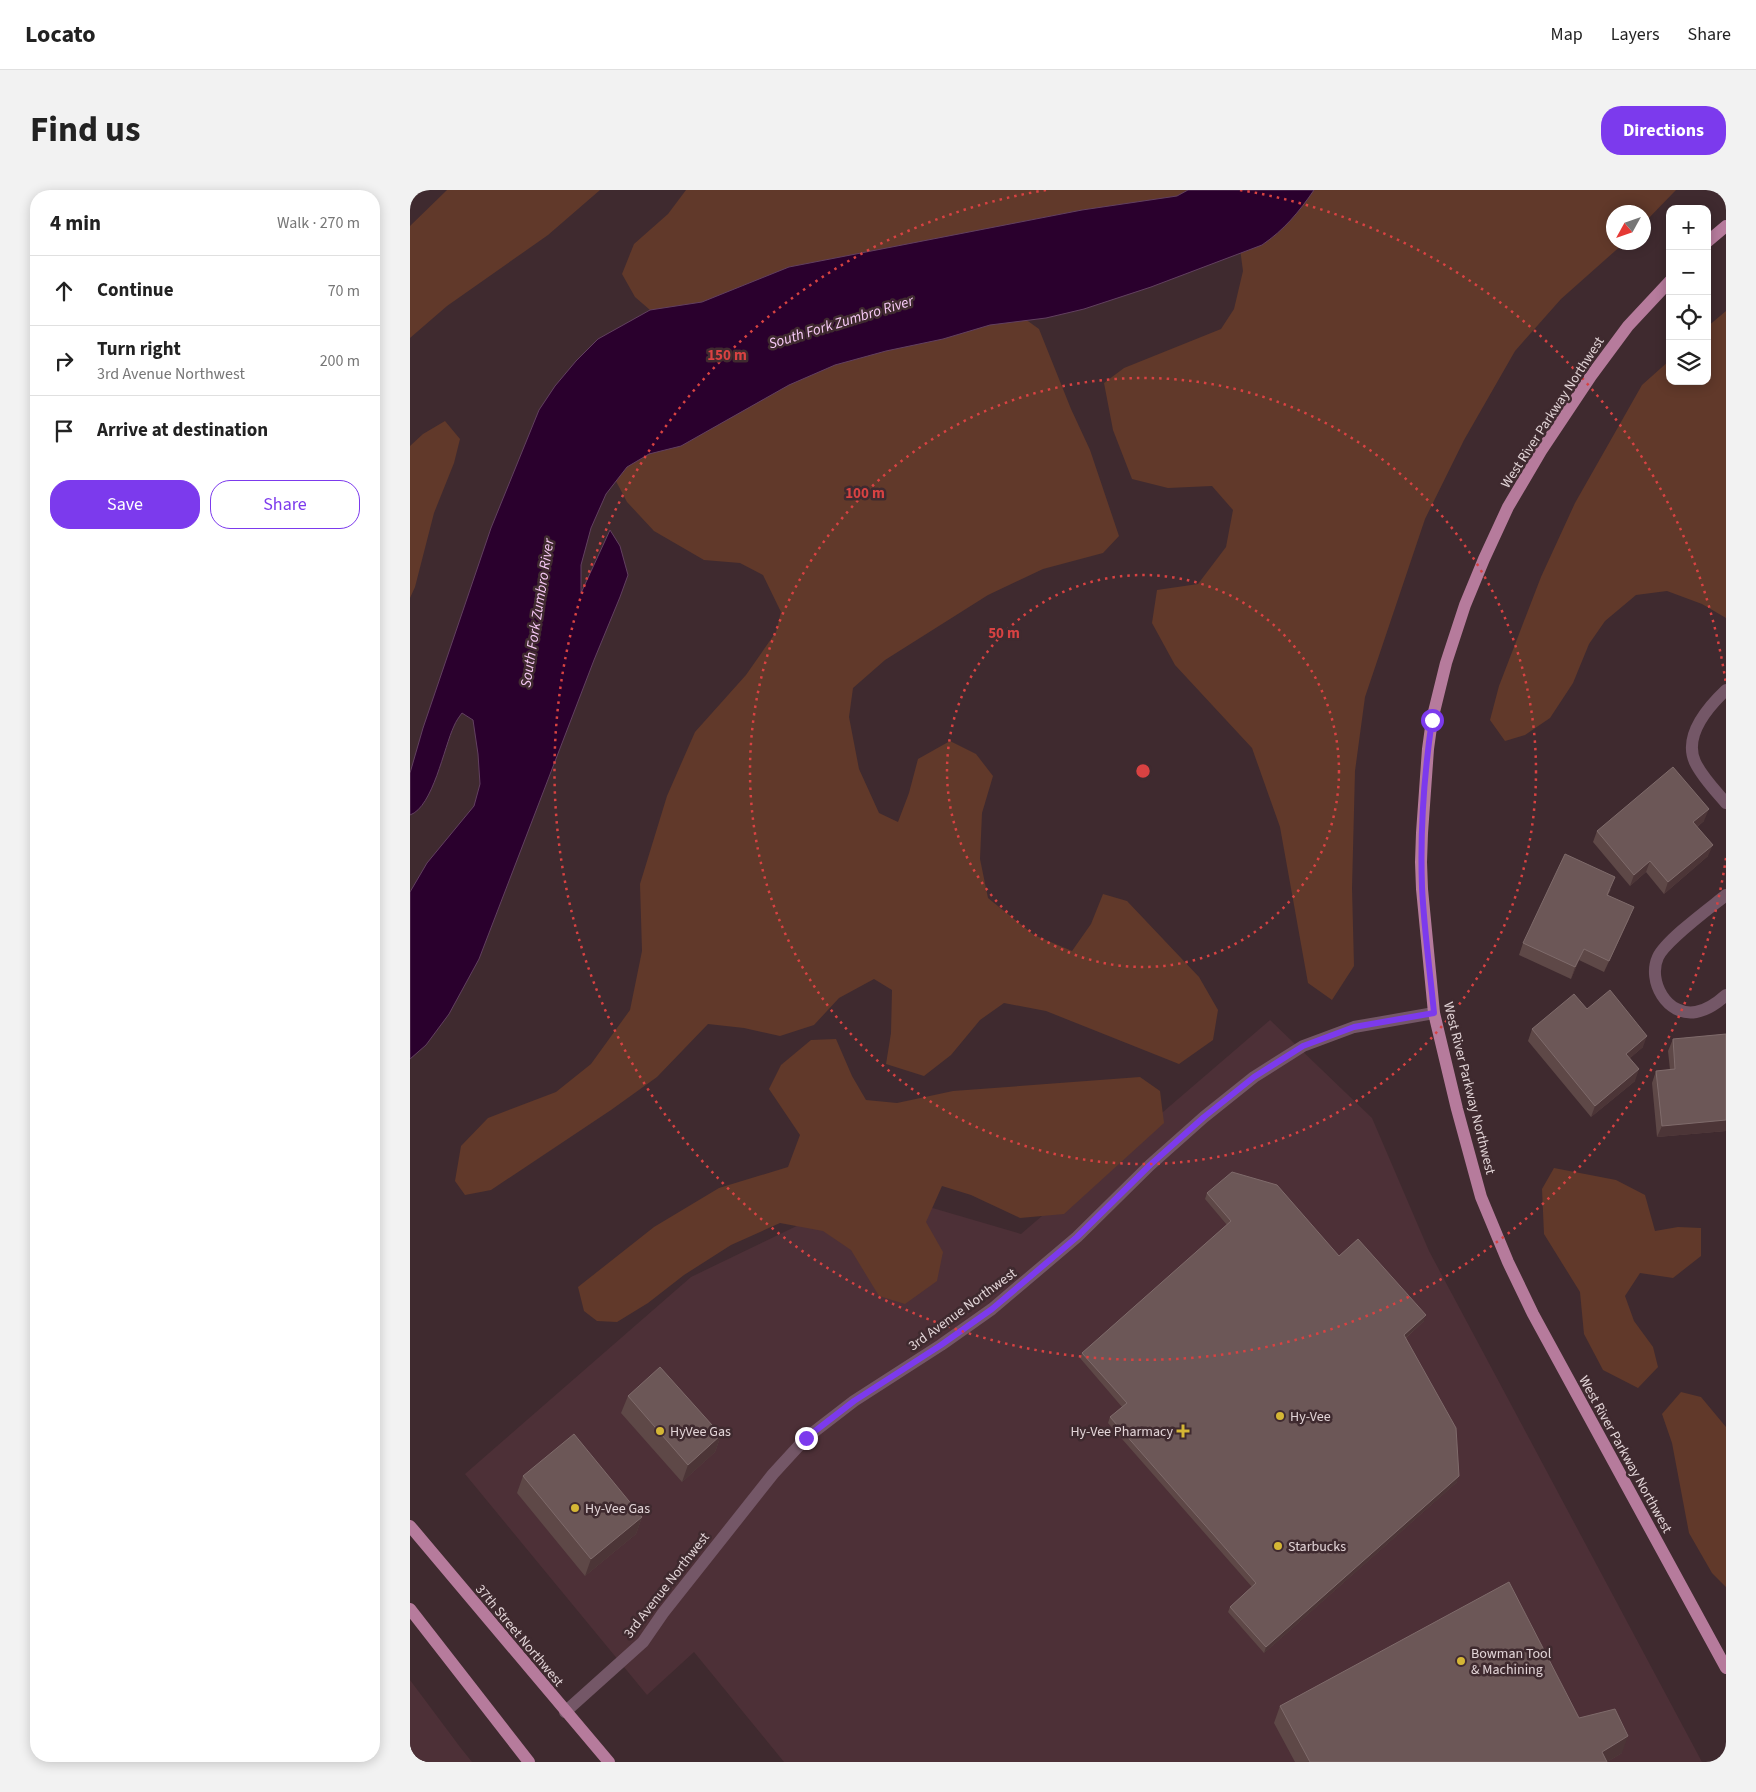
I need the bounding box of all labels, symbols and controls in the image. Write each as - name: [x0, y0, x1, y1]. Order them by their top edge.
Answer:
- text: Locato: [25, 17, 96, 52]
- text: Map: [1551, 22, 1583, 47]
- text: Layers: [1611, 22, 1660, 47]
- text: Share: [1688, 22, 1731, 47]
- text: Find us: [30, 105, 140, 155]
- button: Directions: [1601, 106, 1726, 155]
- north arrow: [1606, 205, 1651, 250]
- map controls: [1666, 205, 1711, 385]
- button: +: [1666, 205, 1711, 250]
- text: 4 min: [50, 208, 101, 238]
- text: Walk · 270 m: [277, 212, 360, 234]
- button: −: [1666, 250, 1711, 295]
- icon: ahead: [50, 277, 78, 305]
- text: Continue: [97, 277, 174, 304]
- text: 70 m: [328, 280, 360, 302]
- water label: South Fork Zumbro River: [766, 290, 917, 354]
- button: locate: [1666, 295, 1711, 340]
- street label: West River Parkway Northwest: [1496, 333, 1610, 492]
- text: Turn right: [97, 336, 181, 363]
- button: layers: [1666, 340, 1711, 385]
- text: 150 m: [707, 345, 747, 366]
- icon: right: [50, 347, 78, 375]
- text: 200 m: [320, 350, 360, 372]
- text: 3rd Avenue Northwest: [97, 363, 245, 385]
- icon: arrive: [50, 417, 78, 445]
- text: Arrive at destination: [97, 417, 268, 444]
- button: Save: [50, 480, 200, 529]
- button: Share: [210, 480, 360, 529]
- text: 100 m: [845, 483, 885, 504]
- water label: South Fork Zumbro River: [515, 536, 560, 689]
- text: 50 m: [988, 623, 1020, 644]
- route start: [1421, 709, 1444, 732]
- centre of rings: [1134, 762, 1152, 780]
- street label: West River Parkway Northwest: [1438, 1000, 1500, 1177]
- street label: 3rd Avenue Northwest: [904, 1264, 1021, 1356]
- street label: West River Parkway Northwest: [1573, 1372, 1677, 1537]
- place label: Hy-Vee: [1290, 1407, 1331, 1427]
- marker: Hy-Vee: [1274, 1410, 1286, 1422]
- place label: HyVee Gas: [670, 1422, 731, 1442]
- place label: Hy-Vee Pharmacy: [1070, 1422, 1173, 1442]
- marker: HyVee Gas: [654, 1425, 666, 1437]
- marker: Hy-Vee Pharmacy: [1177, 1425, 1189, 1437]
- route end: [795, 1427, 818, 1450]
- place label: Hy-Vee Gas: [585, 1499, 650, 1519]
- marker: Hy-Vee Gas: [569, 1502, 581, 1514]
- street label: 3rd Avenue Northwest: [619, 1528, 715, 1643]
- place label: Starbucks: [1288, 1537, 1346, 1557]
- marker: Starbucks: [1272, 1540, 1284, 1552]
- street label: 37th Street Northwest: [470, 1580, 568, 1691]
- place label: Bowman Tool & Machining: [1471, 1644, 1552, 1680]
- marker: Bowman Tool & Machining: [1455, 1655, 1467, 1667]

